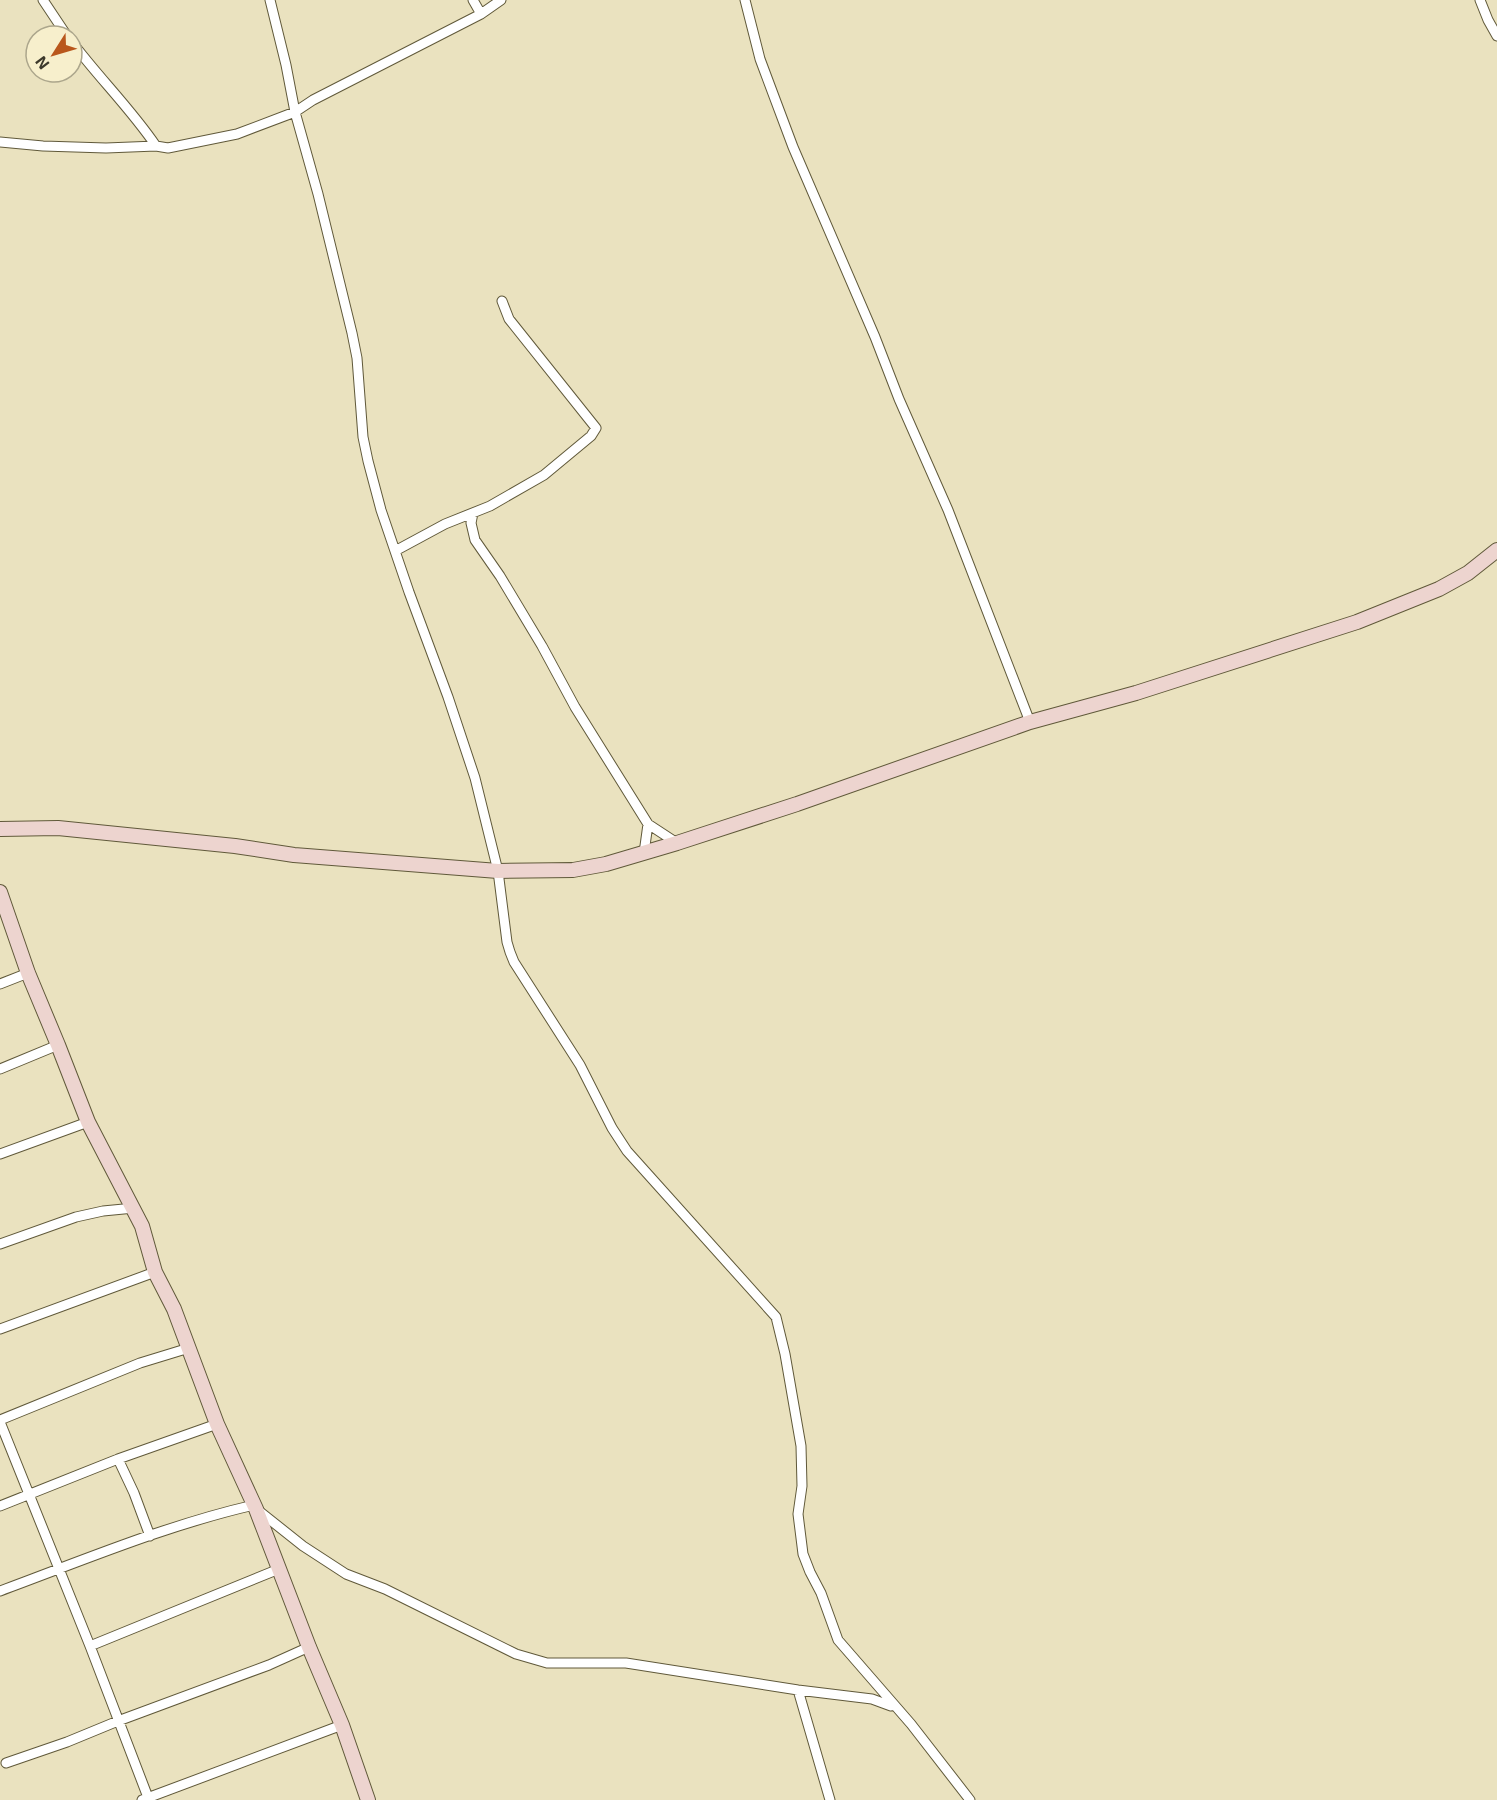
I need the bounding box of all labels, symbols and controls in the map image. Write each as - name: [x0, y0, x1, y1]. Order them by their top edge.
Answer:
- north arrow: [24, 24, 84, 84]
- text: N: [31, 53, 53, 74]

